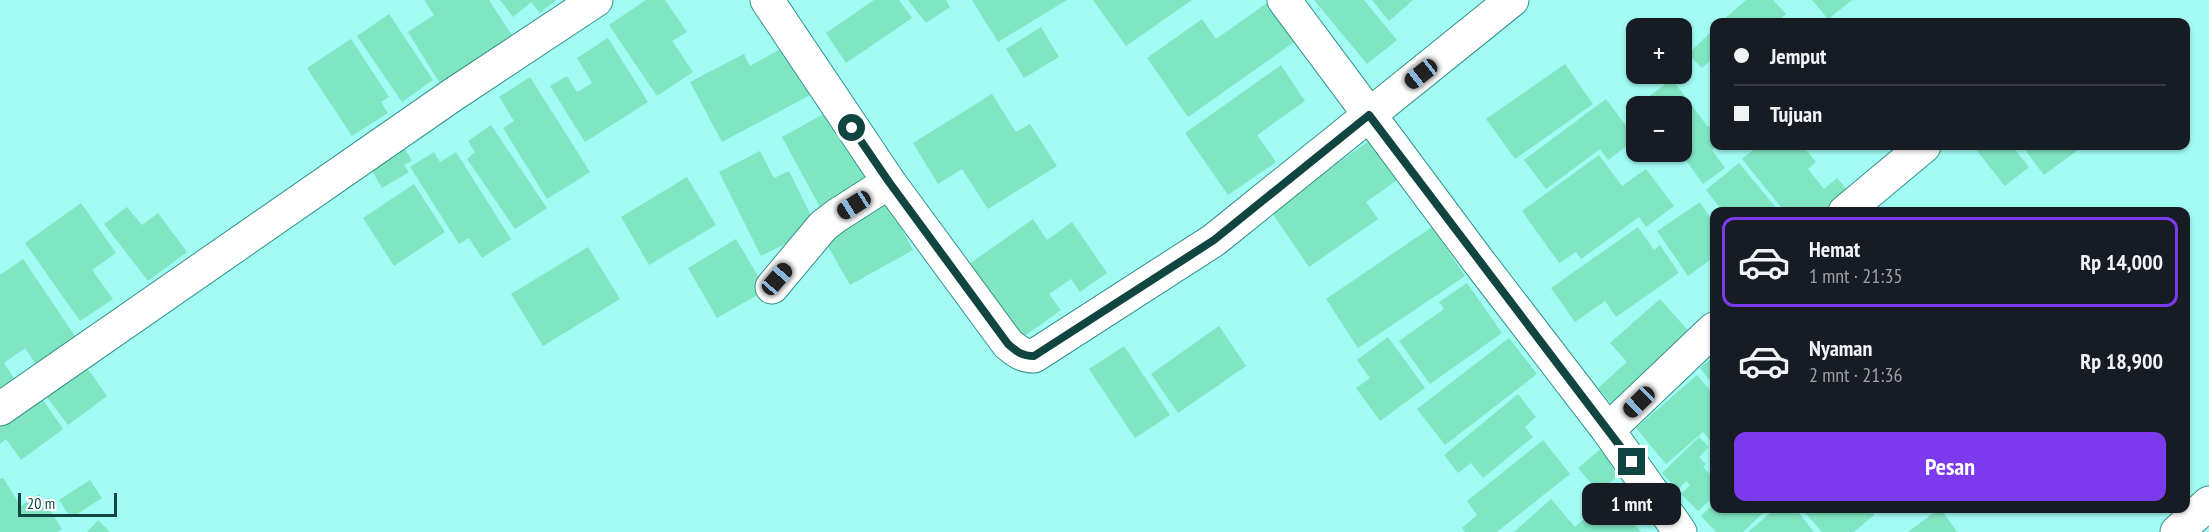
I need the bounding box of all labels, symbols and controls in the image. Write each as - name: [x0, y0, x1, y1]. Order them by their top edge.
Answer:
- map controls: [1626, 18, 1692, 162]
- button: +: [1626, 18, 1692, 84]
- text: Jemput: [1770, 42, 1826, 70]
- car: [1401, 56, 1441, 92]
- button: −: [1626, 96, 1692, 162]
- text: Tujuan: [1770, 100, 1822, 128]
- route start: [838, 114, 865, 141]
- car: [834, 188, 874, 222]
- icon: car: [1737, 235, 1791, 289]
- text: Hemat: [1809, 235, 1860, 263]
- text: Rp 14,000: [2080, 248, 2163, 276]
- car: [758, 260, 796, 298]
- text: 1 mnt · 21:35: [1809, 263, 1902, 289]
- icon: car: [1737, 334, 1791, 388]
- text: Nyaman: [1809, 334, 1872, 362]
- text: Rp 18,900: [2080, 347, 2163, 375]
- text: 2 mnt · 21:36: [1809, 362, 1902, 388]
- car: [1620, 383, 1658, 421]
- button: Pesan: [1734, 432, 2166, 501]
- route end: [1618, 448, 1645, 475]
- callout: 1 mnt: [1582, 483, 1682, 525]
- scale bar: [18, 490, 117, 518]
- text: 1 mnt: [1611, 491, 1652, 517]
- text: 20 m: [27, 493, 55, 513]

